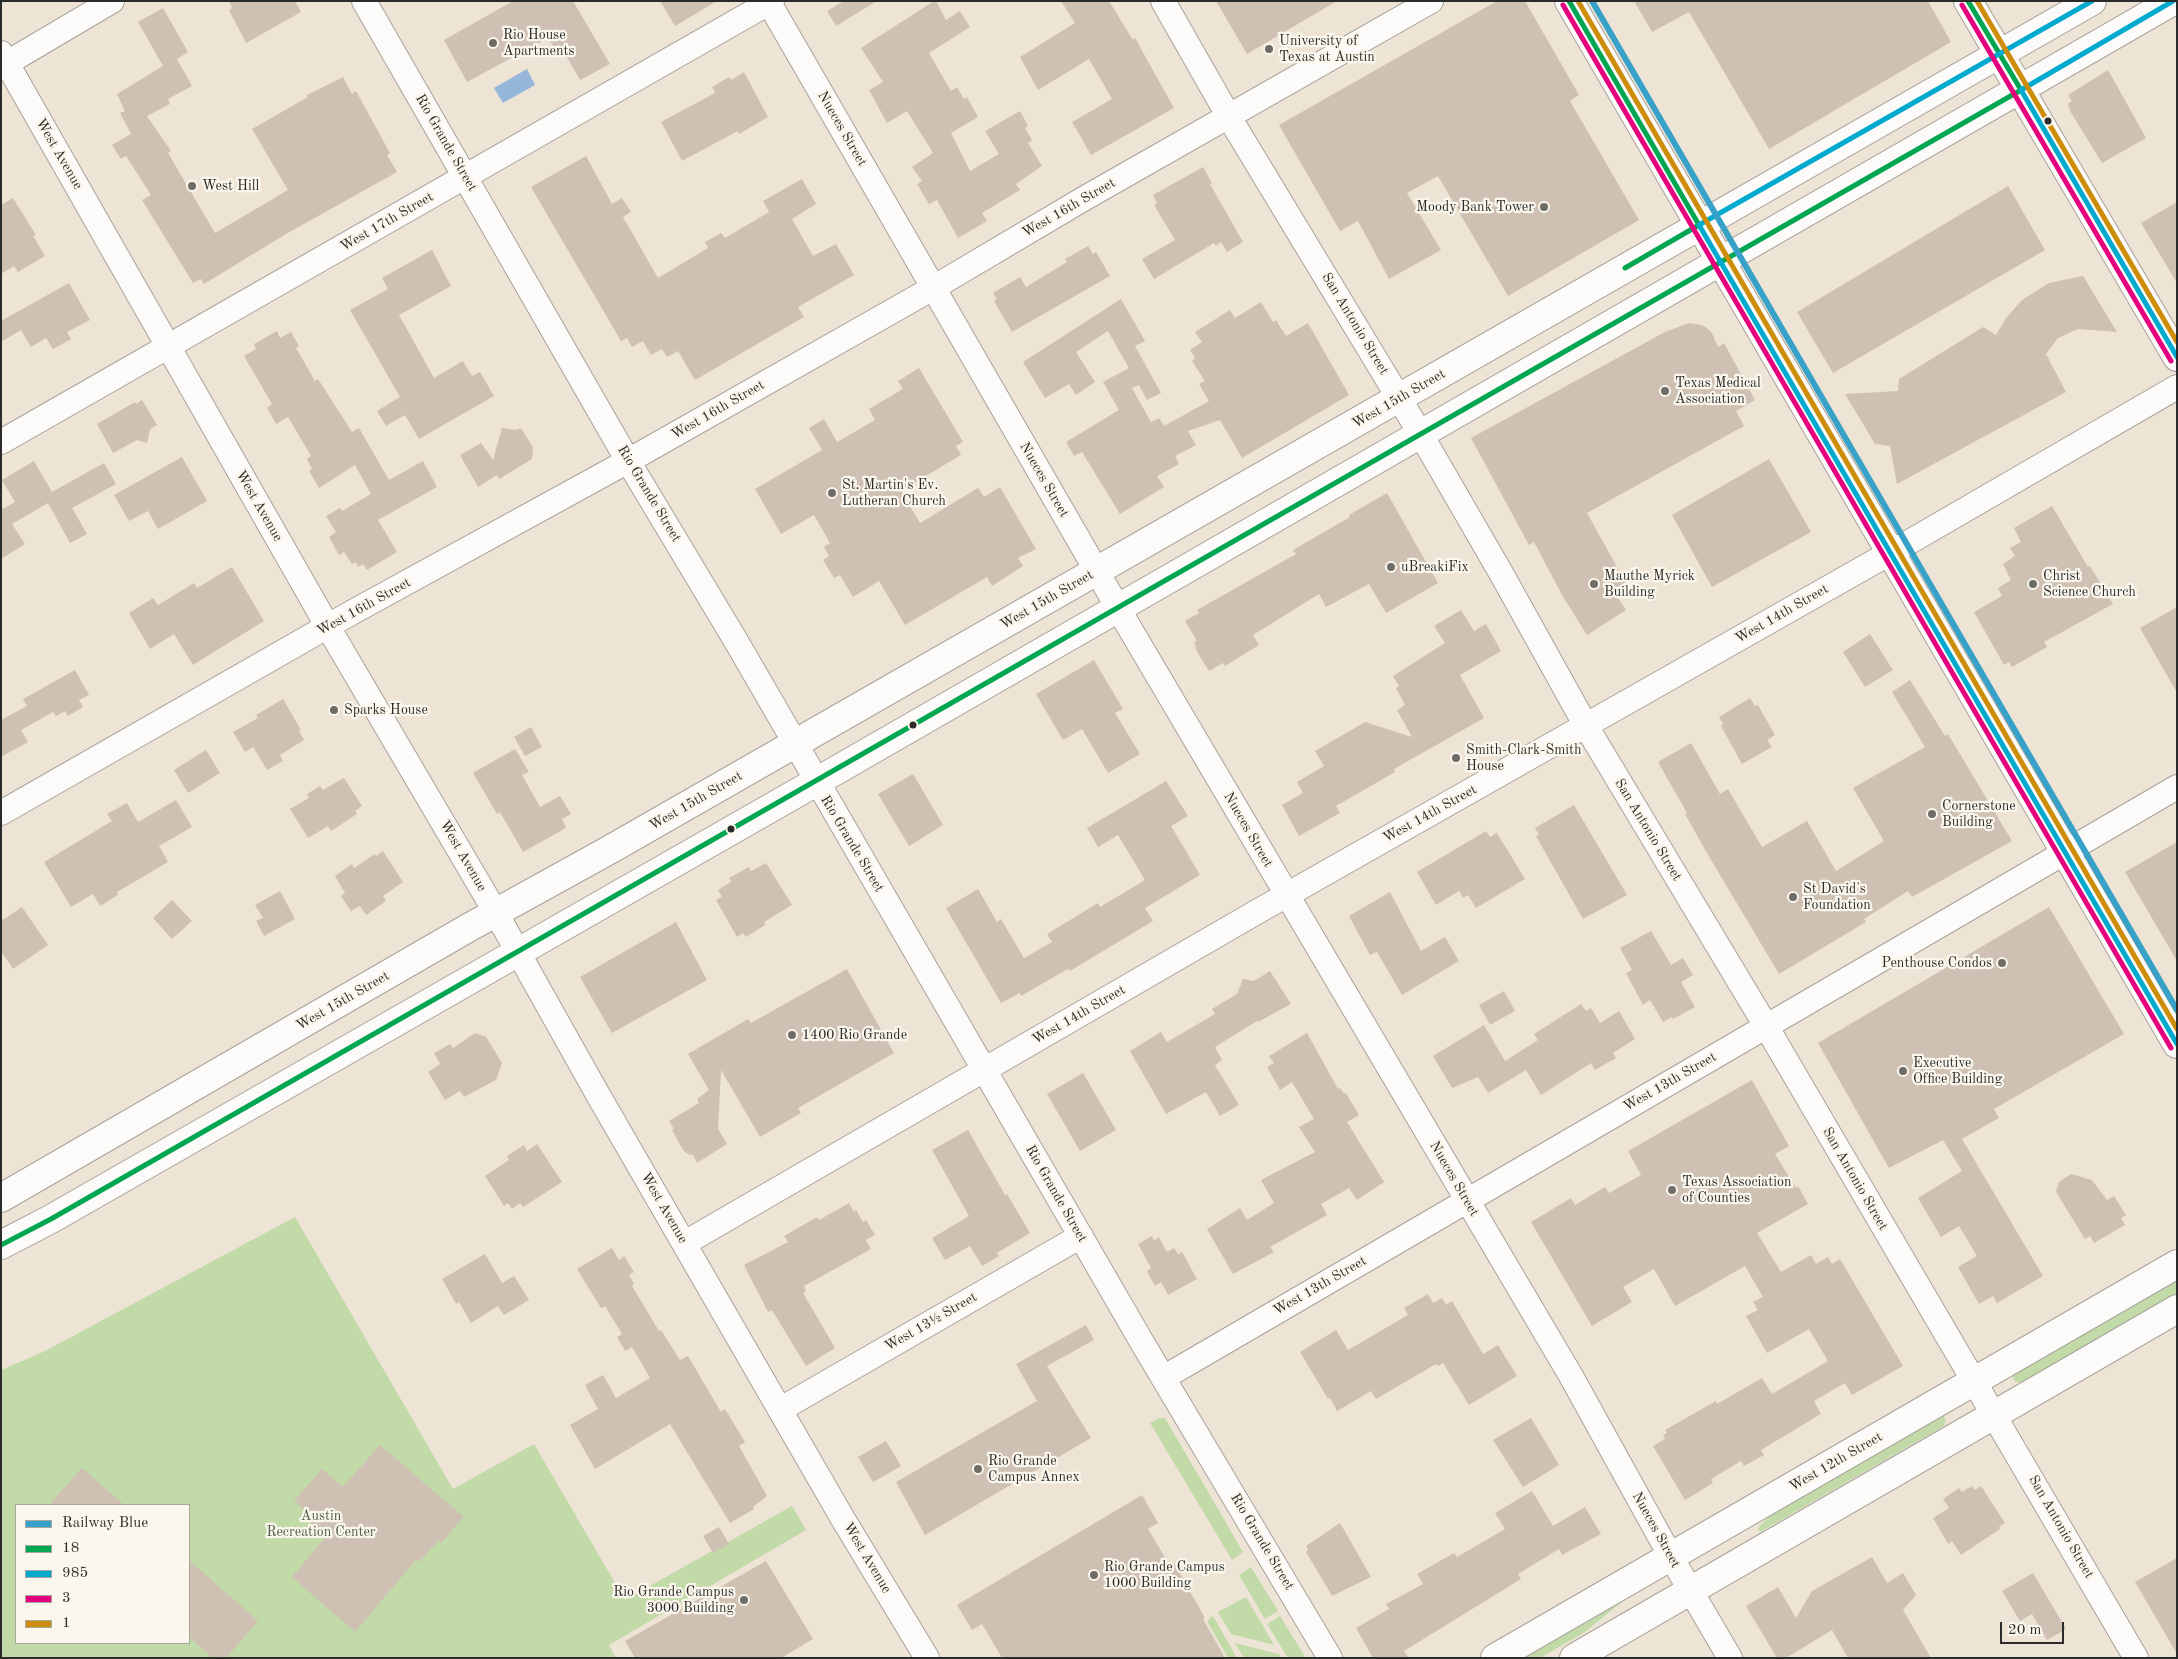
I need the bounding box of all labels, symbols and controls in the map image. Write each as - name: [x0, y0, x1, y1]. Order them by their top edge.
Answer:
- place label: Rio House Apartments: [503, 27, 575, 59]
- place label: University of Texas at Austin: [1279, 33, 1375, 65]
- marker: Rio House Apartments: [487, 37, 499, 49]
- marker: University of Texas at Austin: [1263, 43, 1275, 55]
- street label: Nueces Street: [814, 88, 870, 170]
- street label: Rio Grande Street: [411, 91, 481, 195]
- street label: West Avenue: [32, 115, 86, 193]
- unlabelled marker: [2043, 116, 2053, 126]
- street label: West 16th Street: [1019, 175, 1119, 241]
- place label: West Hill: [202, 178, 259, 194]
- marker: West Hill: [186, 180, 198, 192]
- street label: West 17th Street: [337, 189, 437, 255]
- place label: Moody Bank Tower: [1416, 199, 1534, 215]
- marker: Moody Bank Tower: [1538, 201, 1550, 213]
- street label: San Antonio Street: [1318, 270, 1392, 378]
- street label: West 15th Street: [1349, 366, 1449, 432]
- place label: Texas Medical Association: [1675, 375, 1761, 408]
- street label: West 16th Street: [668, 377, 768, 443]
- marker: Texas Medical Association: [1659, 385, 1671, 397]
- street label: Nueces Street: [1016, 439, 1072, 521]
- street label: Rio Grande Street: [614, 443, 684, 545]
- street label: West Avenue: [232, 467, 286, 545]
- place label: St. Martin's Ev. Lutheran Church: [842, 477, 946, 510]
- marker: St. Martin's Ev. Lutheran Church: [826, 487, 838, 499]
- place label: uBreakiFix: [1401, 559, 1469, 575]
- marker: uBreakiFix: [1385, 561, 1397, 573]
- street label: West 15th Street: [997, 567, 1097, 633]
- place label: Mauthe Myrick Building: [1604, 568, 1695, 600]
- place label: Christ Science Church: [2043, 568, 2136, 600]
- street label: West 16th Street: [314, 574, 414, 640]
- marker: Mauthe Myrick Building: [1588, 578, 1600, 590]
- marker: Christ Science Church: [2027, 578, 2039, 590]
- street label: West 14th Street: [1732, 581, 1832, 647]
- place label: Sparks House: [344, 702, 428, 718]
- marker: Sparks House: [328, 704, 340, 716]
- unlabelled marker: [908, 720, 918, 730]
- place label: Smith-Clark-Smith House: [1466, 742, 1582, 774]
- marker: Smith-Clark-Smith House: [1450, 752, 1462, 764]
- street label: West 15th Street: [646, 768, 746, 834]
- street label: San Antonio Street: [1611, 776, 1685, 884]
- street label: West 14th Street: [1380, 781, 1480, 847]
- street label: Nueces Street: [1220, 789, 1276, 871]
- street label: Rio Grande Street: [817, 793, 887, 895]
- place label: Cornerstone Building: [1942, 798, 2016, 830]
- marker: Cornerstone Building: [1926, 808, 1938, 820]
- street label: West Avenue: [436, 817, 490, 895]
- unlabelled marker: [726, 824, 736, 834]
- place label: St David's Foundation: [1803, 881, 1871, 914]
- marker: St David's Foundation: [1787, 891, 1799, 903]
- place label: Penthouse Condos: [1882, 955, 1992, 971]
- marker: Penthouse Condos: [1996, 957, 2008, 969]
- street label: West 15th Street: [293, 968, 393, 1034]
- street label: West 14th Street: [1029, 982, 1129, 1048]
- place label: 1400 Rio Grande: [802, 1027, 907, 1043]
- marker: 1400 Rio Grande: [786, 1029, 798, 1041]
- street label: West 13th Street: [1620, 1049, 1720, 1115]
- place label: Executive Office Building: [1913, 1055, 2002, 1088]
- marker: Executive Office Building: [1897, 1065, 1909, 1077]
- street label: San Antonio Street: [1819, 1124, 1891, 1234]
- street label: Nueces Street: [1426, 1138, 1482, 1220]
- street label: Rio Grande Street: [1021, 1142, 1091, 1246]
- street label: West Avenue: [637, 1169, 691, 1247]
- place label: Texas Association of Counties: [1682, 1174, 1791, 1206]
- marker: Texas Association of Counties: [1666, 1184, 1678, 1196]
- street label: West 13th Street: [1270, 1253, 1370, 1319]
- street label: West 13½ Street: [882, 1289, 980, 1355]
- street label: West 12th Street: [1786, 1429, 1886, 1495]
- place label: Rio Grande Campus Annex: [988, 1453, 1080, 1485]
- marker: Rio Grande Campus Annex: [972, 1463, 984, 1475]
- street label: San Antonio Street: [2025, 1472, 2097, 1582]
- street label: Nueces Street: [1628, 1489, 1684, 1571]
- street label: Rio Grande Street: [1227, 1491, 1297, 1593]
- legend: [15, 1504, 190, 1644]
- park label: Austin Recreation Center: [266, 1508, 376, 1540]
- text: Railway Blue: [62, 1516, 148, 1531]
- street label: West Avenue: [839, 1520, 895, 1596]
- text: 18: [62, 1541, 79, 1556]
- place label: Rio Grande Campus 1000 Building: [1104, 1559, 1225, 1591]
- text: 985: [62, 1566, 88, 1581]
- marker: Rio Grande Campus 1000 Building: [1088, 1569, 1100, 1581]
- place label: Rio Grande Campus 3000 Building: [613, 1584, 734, 1616]
- text: 3: [62, 1591, 71, 1606]
- marker: Rio Grande Campus 3000 Building: [738, 1594, 750, 1606]
- scale bar: [2003, 1612, 2067, 1644]
- text: 1: [62, 1616, 71, 1631]
- text: 20 m: [2008, 1623, 2042, 1638]

